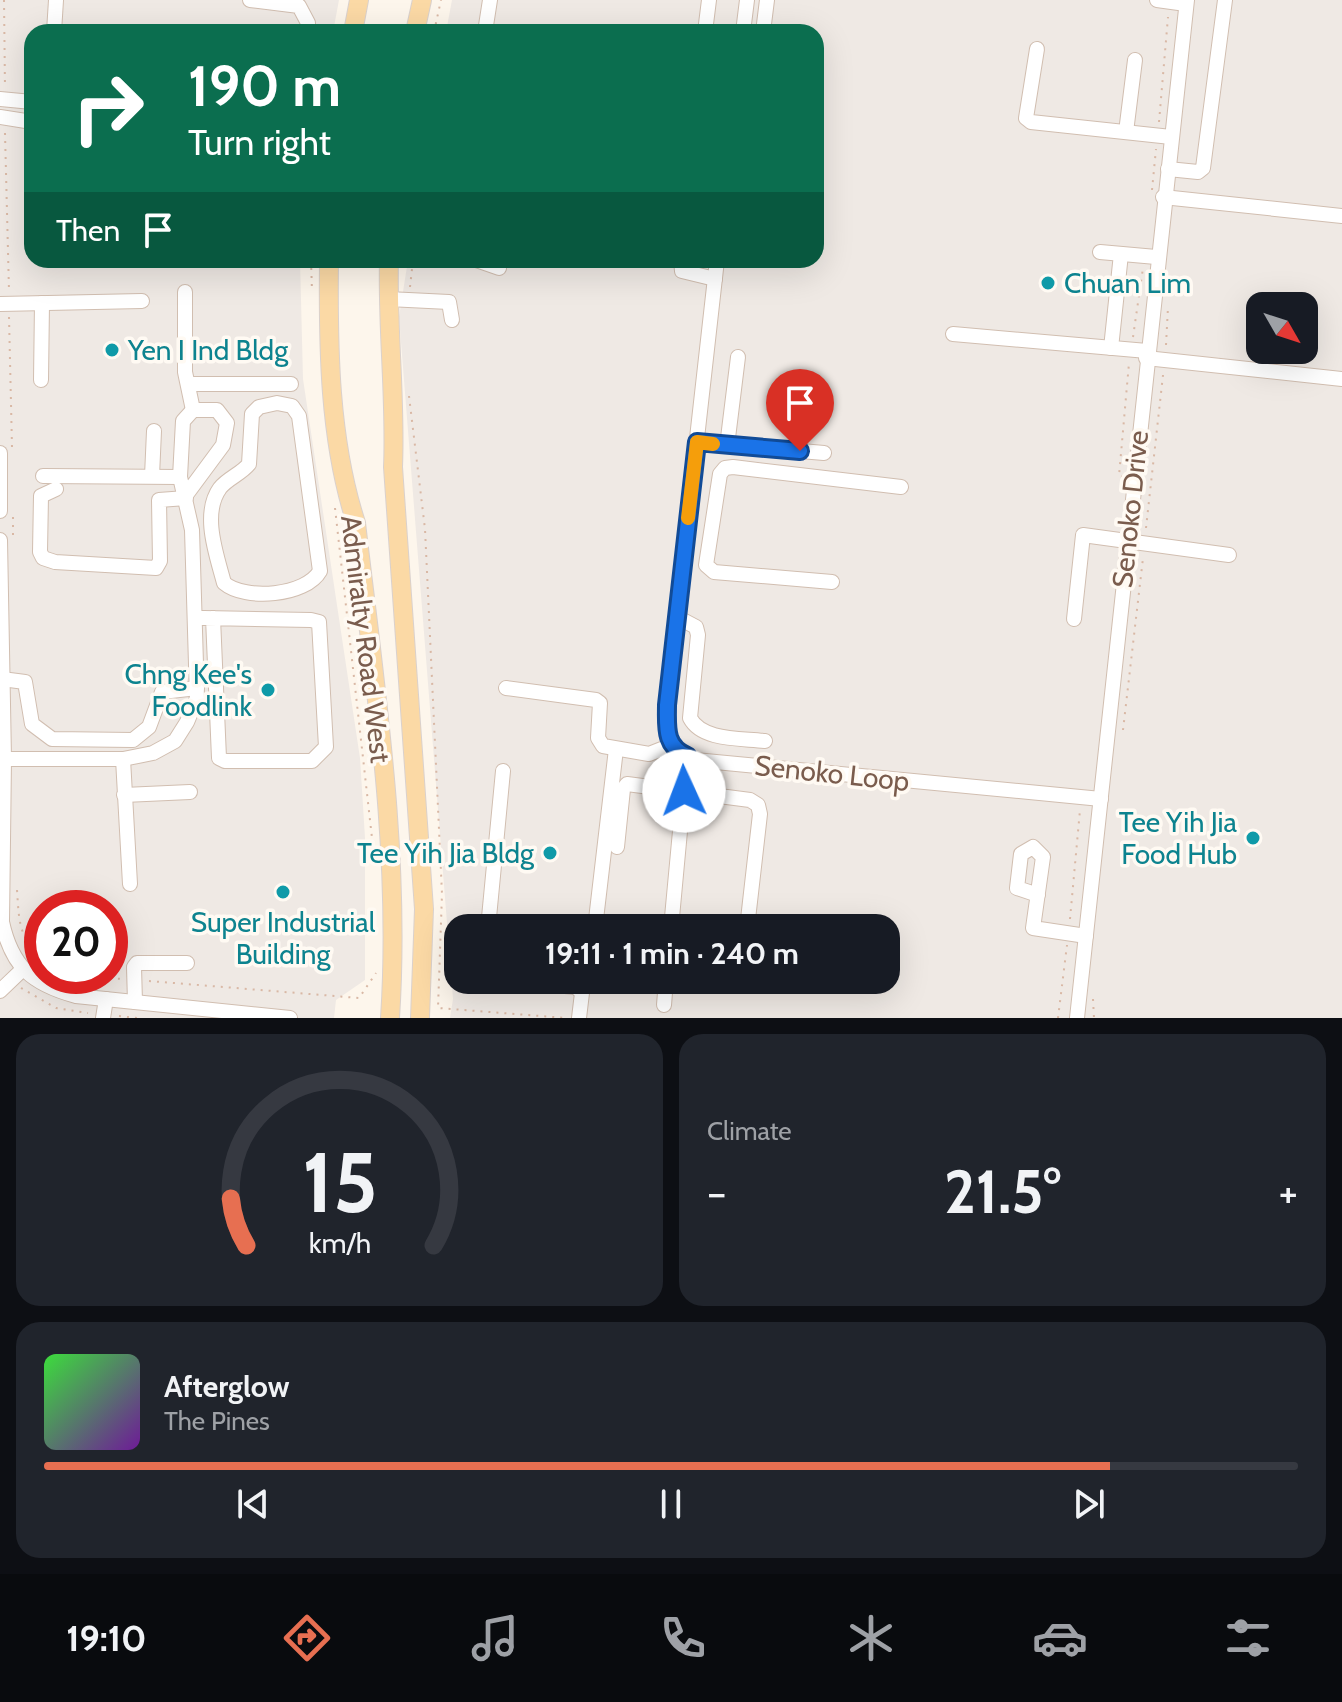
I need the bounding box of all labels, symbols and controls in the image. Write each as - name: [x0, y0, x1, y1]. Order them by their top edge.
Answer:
- text: 190 m: [188, 52, 341, 120]
- icon: right: [56, 56, 160, 160]
- text: Turn right: [188, 120, 331, 164]
- icon: arrive: [136, 208, 180, 252]
- text: Then: [56, 212, 120, 249]
- place label: Chuan Lim: [1064, 266, 1191, 300]
- marker: Chuan Lim: [1039, 274, 1057, 292]
- north arrow: [1246, 292, 1318, 364]
- map controls: [1246, 292, 1318, 364]
- place label: Yen I Ind Bldg: [127, 333, 289, 367]
- marker: Yen I Ind Bldg: [103, 341, 121, 359]
- pin: [766, 369, 834, 451]
- icon: arrive: [778, 381, 822, 425]
- street label: Senoko Drive: [1105, 429, 1155, 589]
- street label: Admiralty Road West: [334, 513, 398, 765]
- place label: Chng Kee's Foodlink: [124, 657, 252, 723]
- marker: Chng Kee's Foodlink: [259, 681, 277, 699]
- street label: Senoko Loop: [753, 748, 911, 798]
- position arrow: [642, 749, 726, 833]
- place label: Tee Yih Jia Food Hub: [1119, 805, 1238, 871]
- marker: Tee Yih Jia Food Hub: [1244, 829, 1262, 847]
- place label: Tee Yih Jia Bldg: [357, 836, 535, 870]
- marker: Tee Yih Jia Bldg: [541, 844, 559, 862]
- marker: Super Industrial Building: [274, 883, 292, 901]
- speed limit sign: 20: [24, 890, 128, 994]
- place label: Super Industrial Building: [191, 905, 376, 971]
- text: 19:11 · 1 min · 240 m: [545, 935, 799, 972]
- text: Climate: [707, 1115, 792, 1147]
- text: 15: [302, 1132, 377, 1233]
- text: 21.5°: [944, 1155, 1061, 1228]
- text: −: [707, 1166, 726, 1219]
- text: +: [1279, 1166, 1298, 1219]
- text: km/h: [308, 1225, 371, 1260]
- text: Afterglow: [164, 1368, 290, 1405]
- text: The Pines: [164, 1405, 270, 1437]
- icon: previous: [231, 1482, 275, 1526]
- icon: pause: [649, 1482, 693, 1526]
- icon: next: [1067, 1482, 1111, 1526]
- icon: directions: [279, 1610, 335, 1666]
- icon: music: [467, 1610, 523, 1666]
- icon: phone: [655, 1610, 711, 1666]
- icon: climate: [843, 1610, 899, 1666]
- icon: car: [1032, 1610, 1088, 1666]
- icon: filters: [1220, 1610, 1276, 1666]
- text: 19:10: [66, 1616, 146, 1660]

